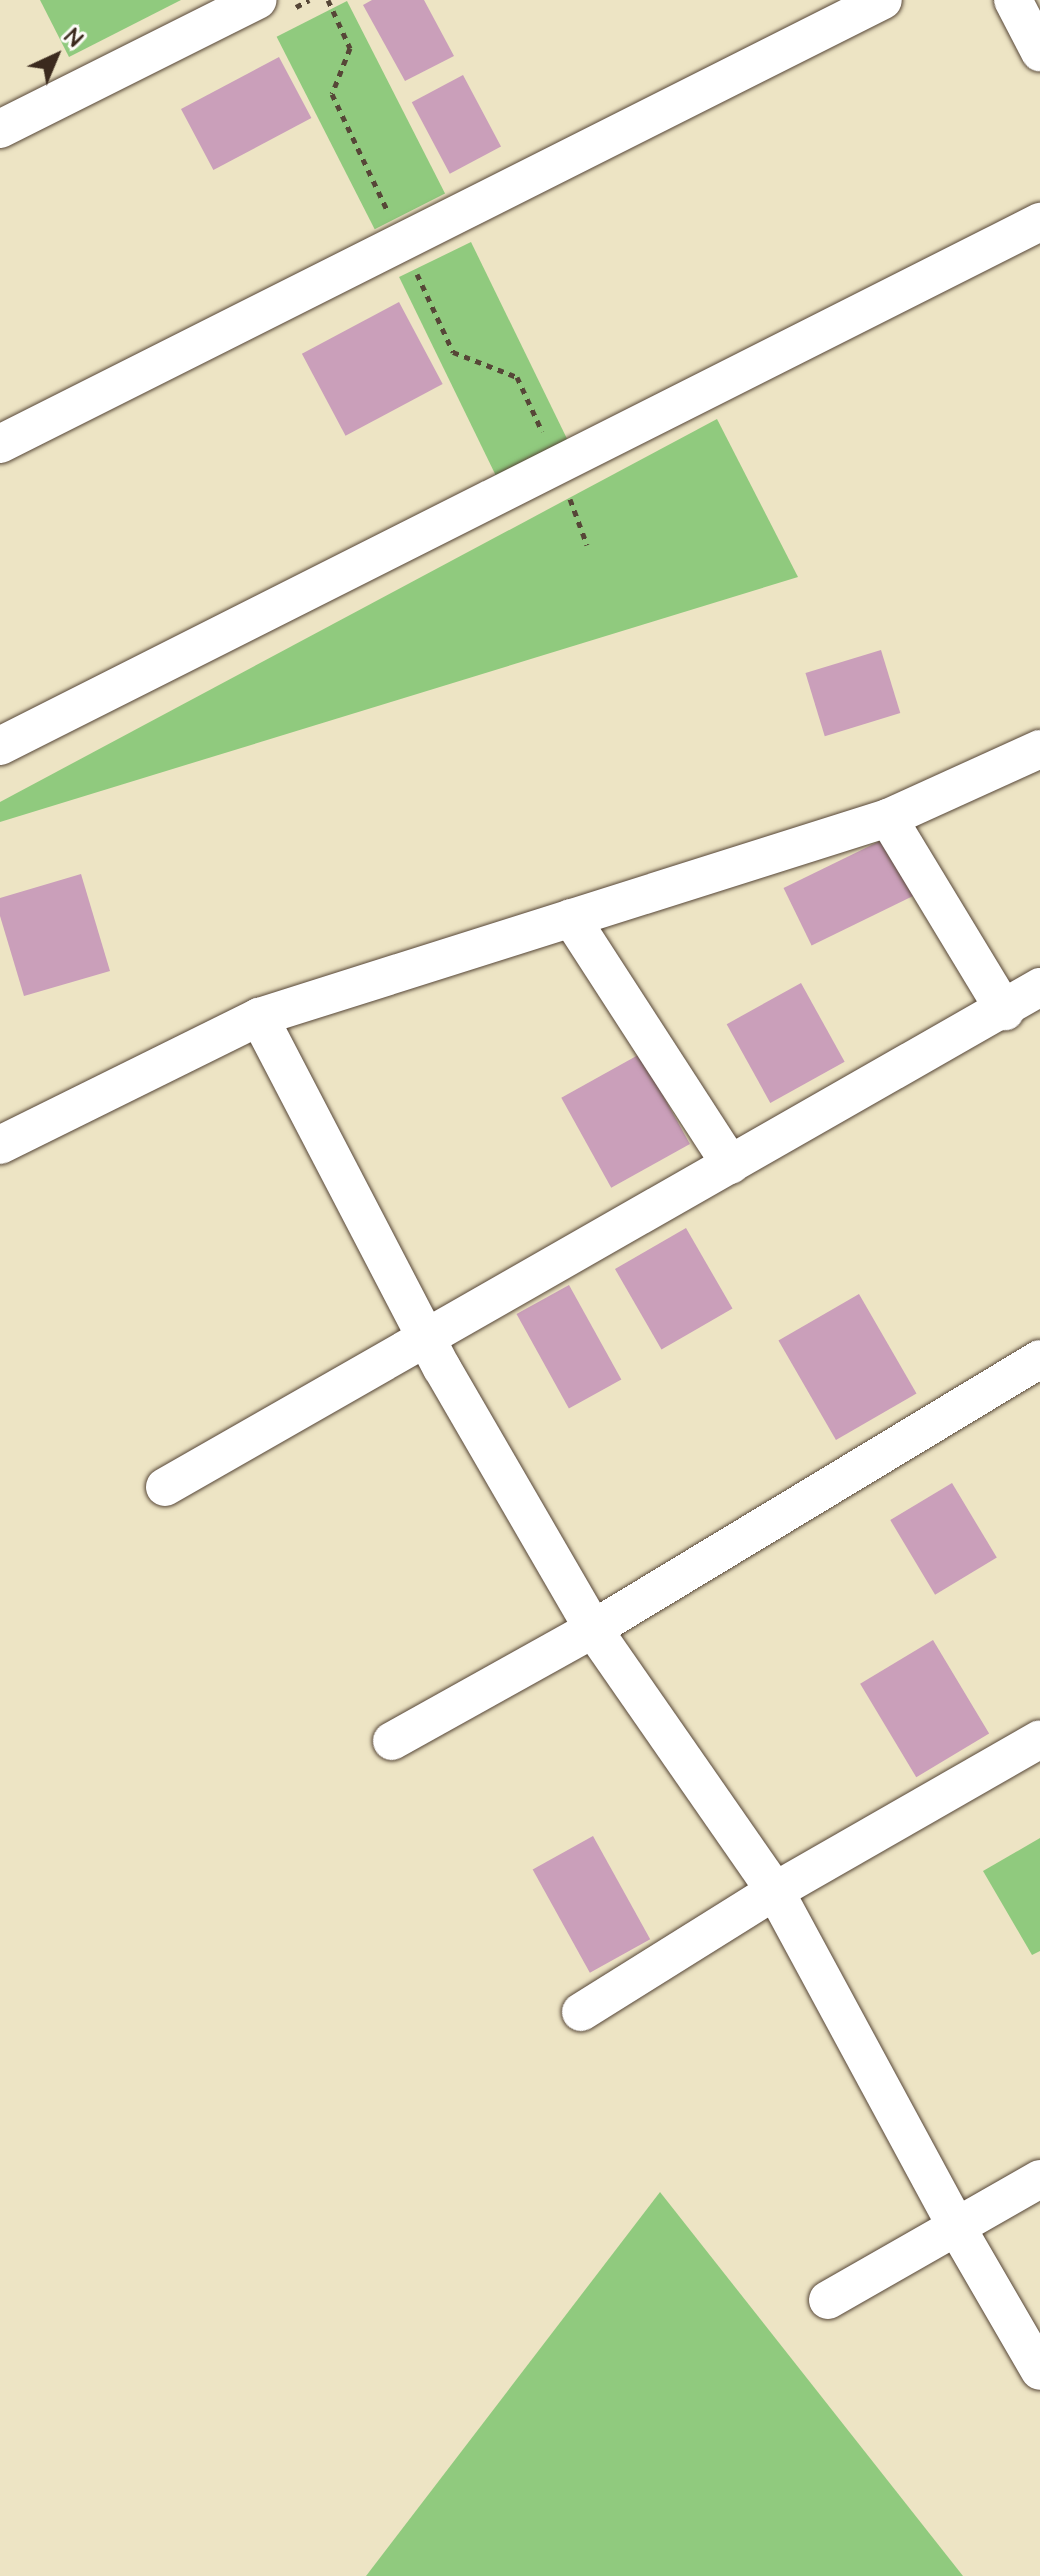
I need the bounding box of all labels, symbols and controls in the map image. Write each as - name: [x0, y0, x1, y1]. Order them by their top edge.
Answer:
- north arrow: [16, 16, 96, 96]
- text: N: [57, 22, 89, 54]

